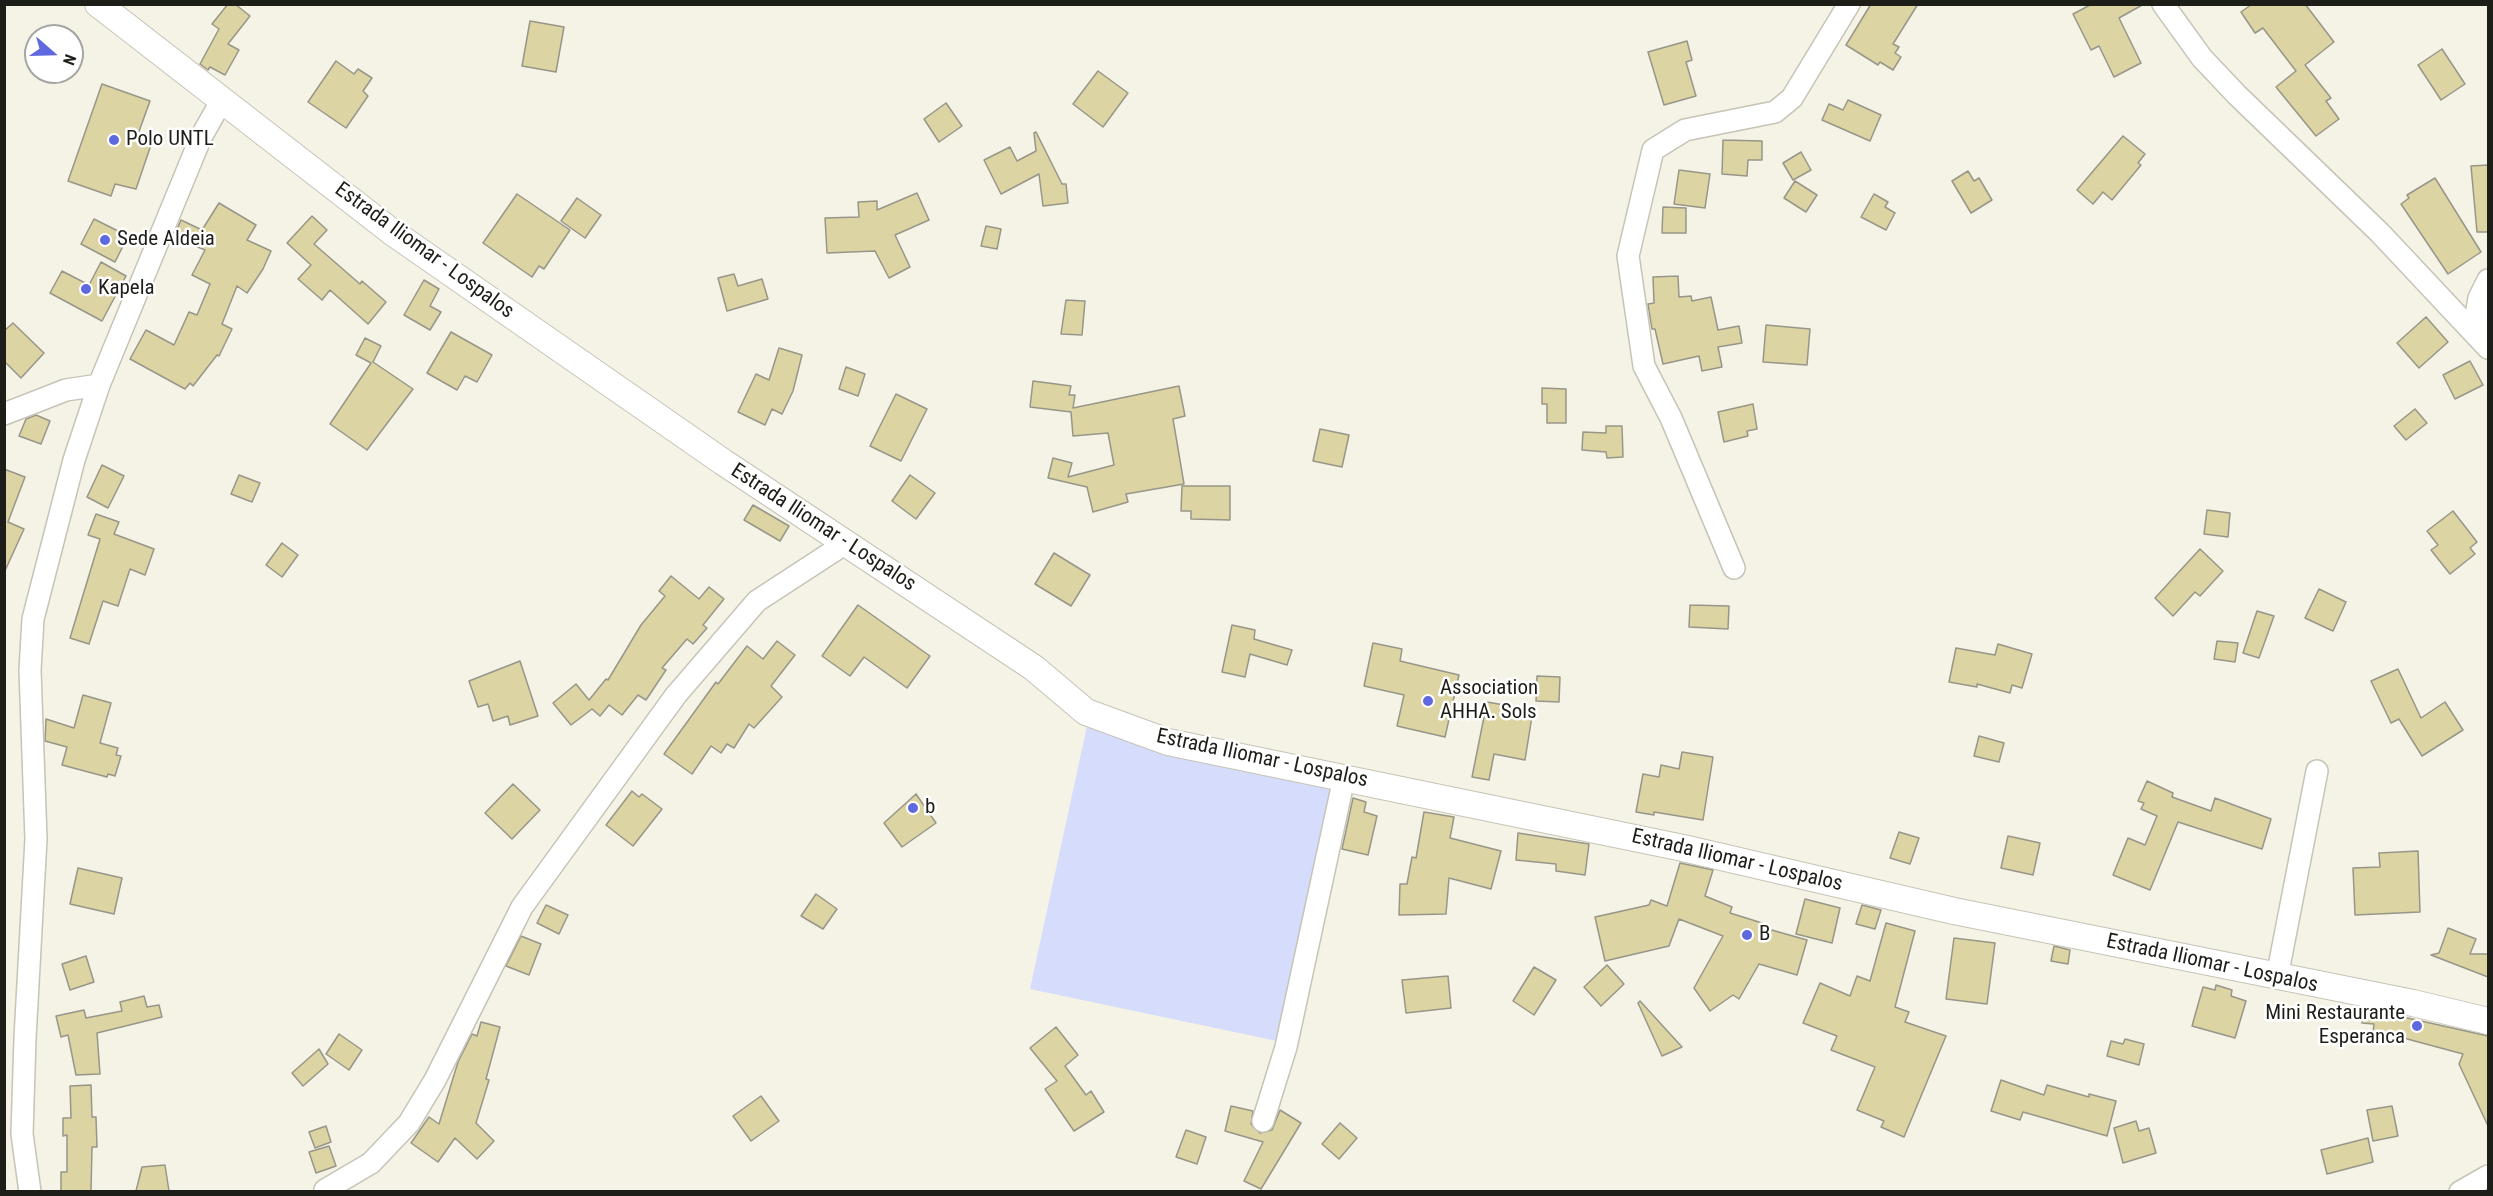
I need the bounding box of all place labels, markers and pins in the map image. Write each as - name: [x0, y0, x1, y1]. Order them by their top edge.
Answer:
- place label: Polo UNTL: [126, 127, 214, 153]
- marker: Polo UNTL: [107, 133, 121, 147]
- place label: Sede Aldeia: [117, 227, 215, 253]
- marker: Sede Aldeia: [98, 233, 112, 247]
- place label: Kapela: [98, 276, 155, 302]
- marker: Kapela: [79, 282, 93, 296]
- place label: Association AHHA. Sols: [1440, 676, 1538, 726]
- marker: Association AHHA. Sols: [1421, 694, 1435, 708]
- place label: b: [925, 795, 935, 821]
- marker: b: [906, 801, 920, 815]
- place label: B: [1759, 922, 1770, 948]
- marker: B: [1740, 928, 1754, 942]
- place label: Mini Restaurante Esperanca: [2265, 1001, 2405, 1051]
- marker: Mini Restaurante Esperanca: [2410, 1019, 2424, 1033]

